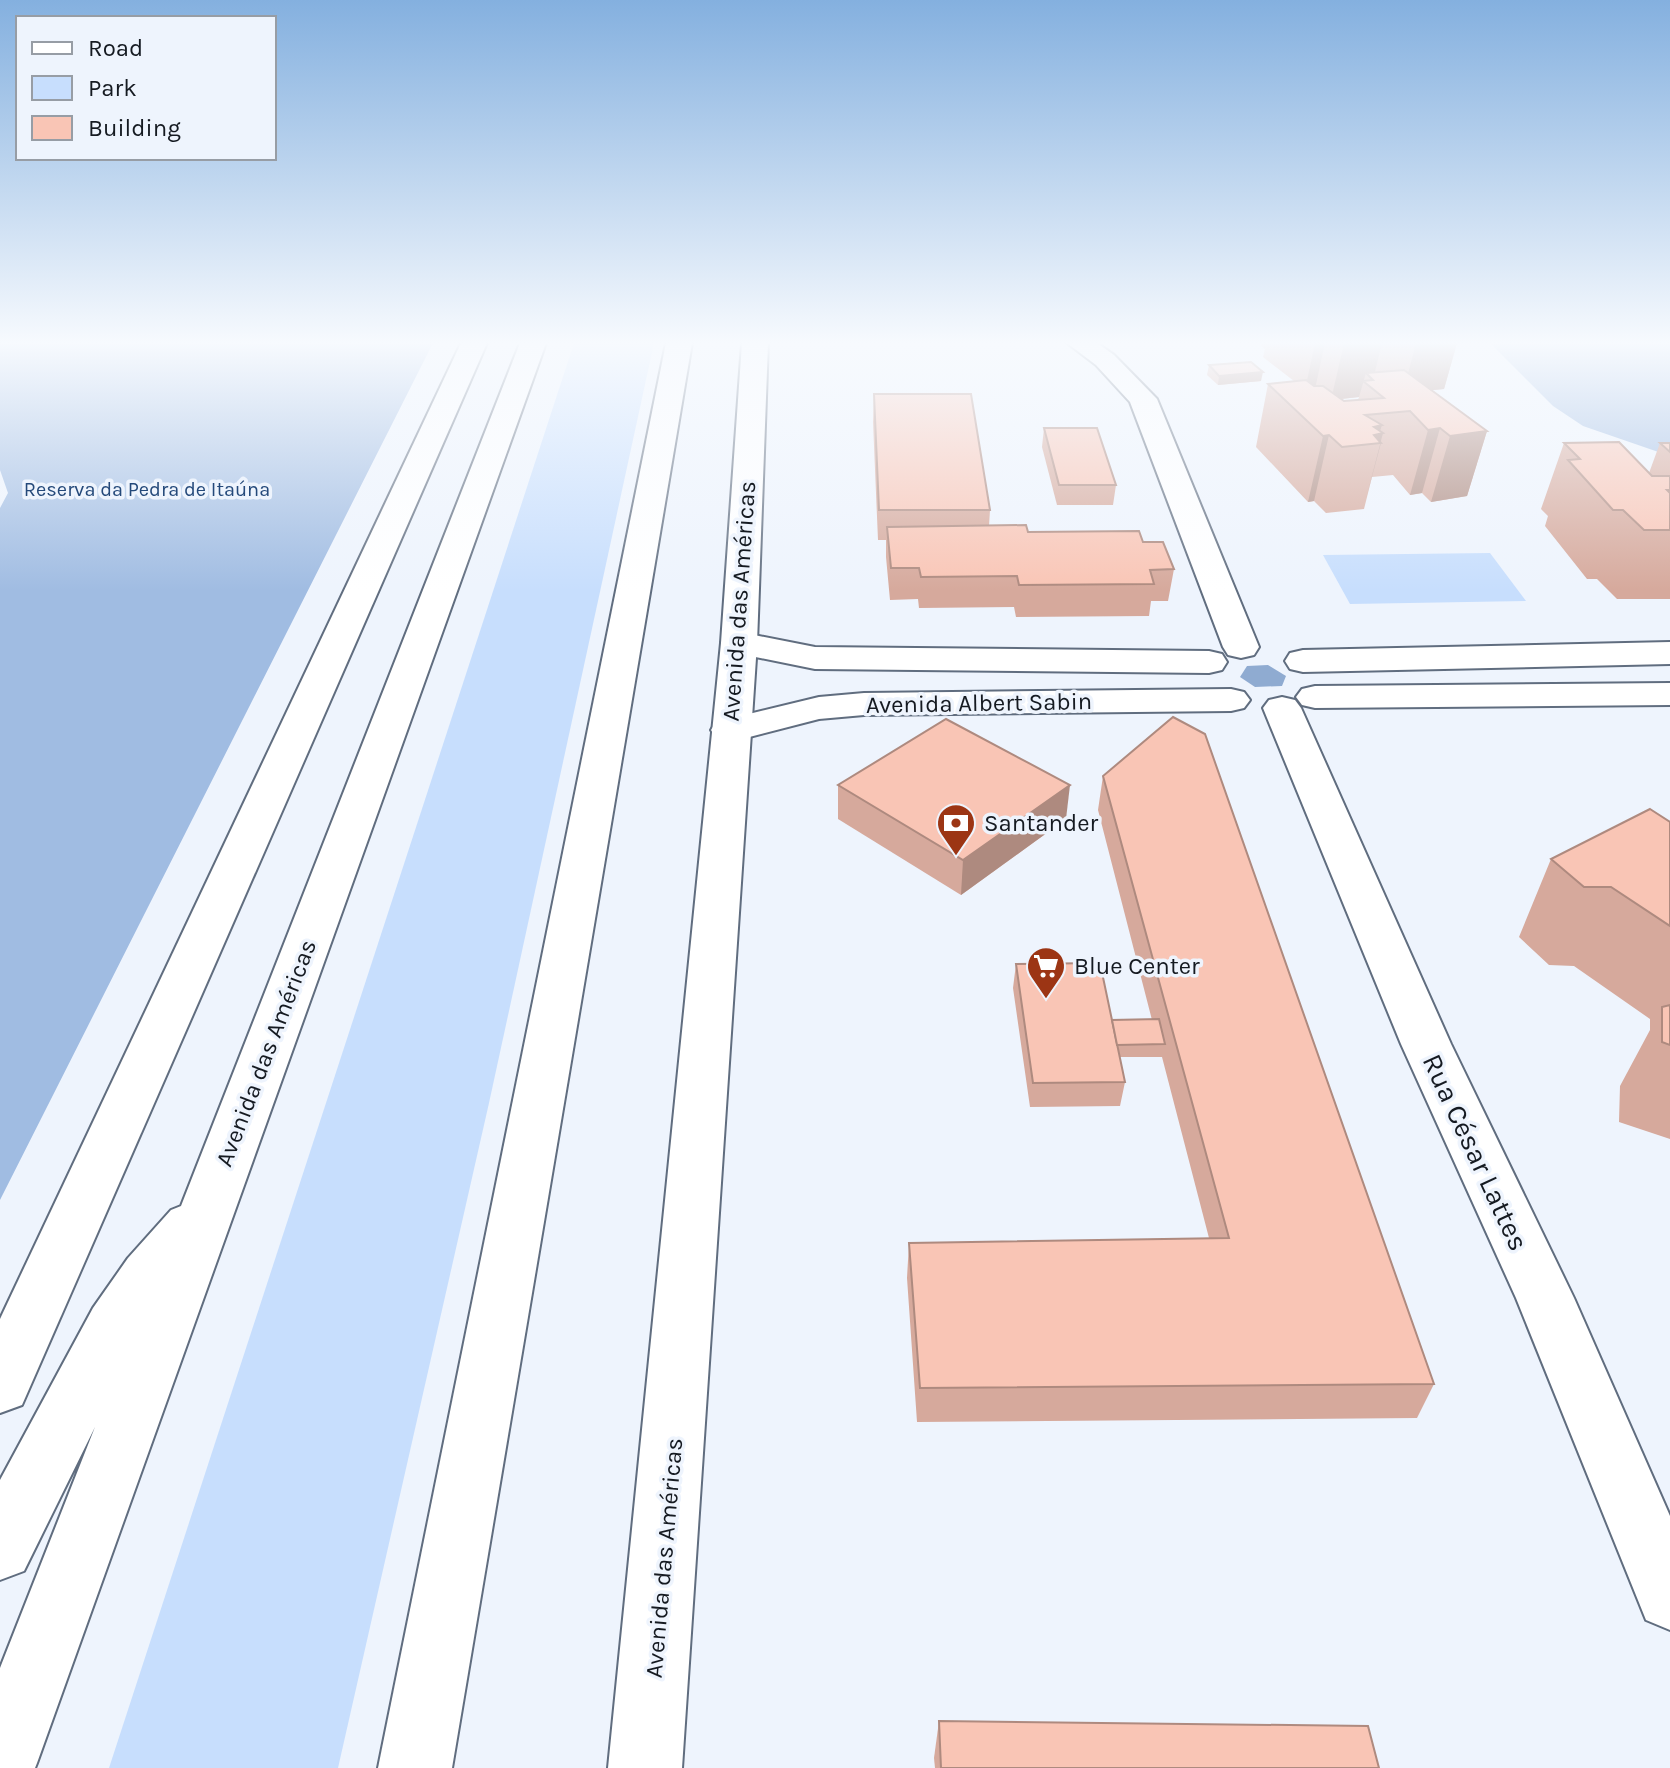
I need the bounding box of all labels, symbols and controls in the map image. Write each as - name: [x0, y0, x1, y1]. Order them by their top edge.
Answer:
- legend: [16, 16, 276, 160]
- text: Road: [88, 34, 143, 62]
- text: Park: [88, 74, 137, 102]
- text: Building: [88, 114, 181, 142]
- park label: Reserva da Pedra de Itaúna: [24, 478, 270, 501]
- street label: Avenida das Américas: [717, 480, 761, 722]
- street label: Avenida Albert Sabin: [866, 687, 1092, 719]
- bank icon: Santander: [935, 802, 977, 857]
- place label: Santander: [984, 809, 1098, 837]
- street label: Avenida das Américas: [210, 936, 322, 1170]
- supermarket icon: Blue Center: [1025, 945, 1067, 1000]
- place label: Blue Center: [1074, 952, 1200, 980]
- street label: Rua César Lattes: [1416, 1049, 1536, 1256]
- street label: Avenida das Américas: [640, 1437, 688, 1679]

